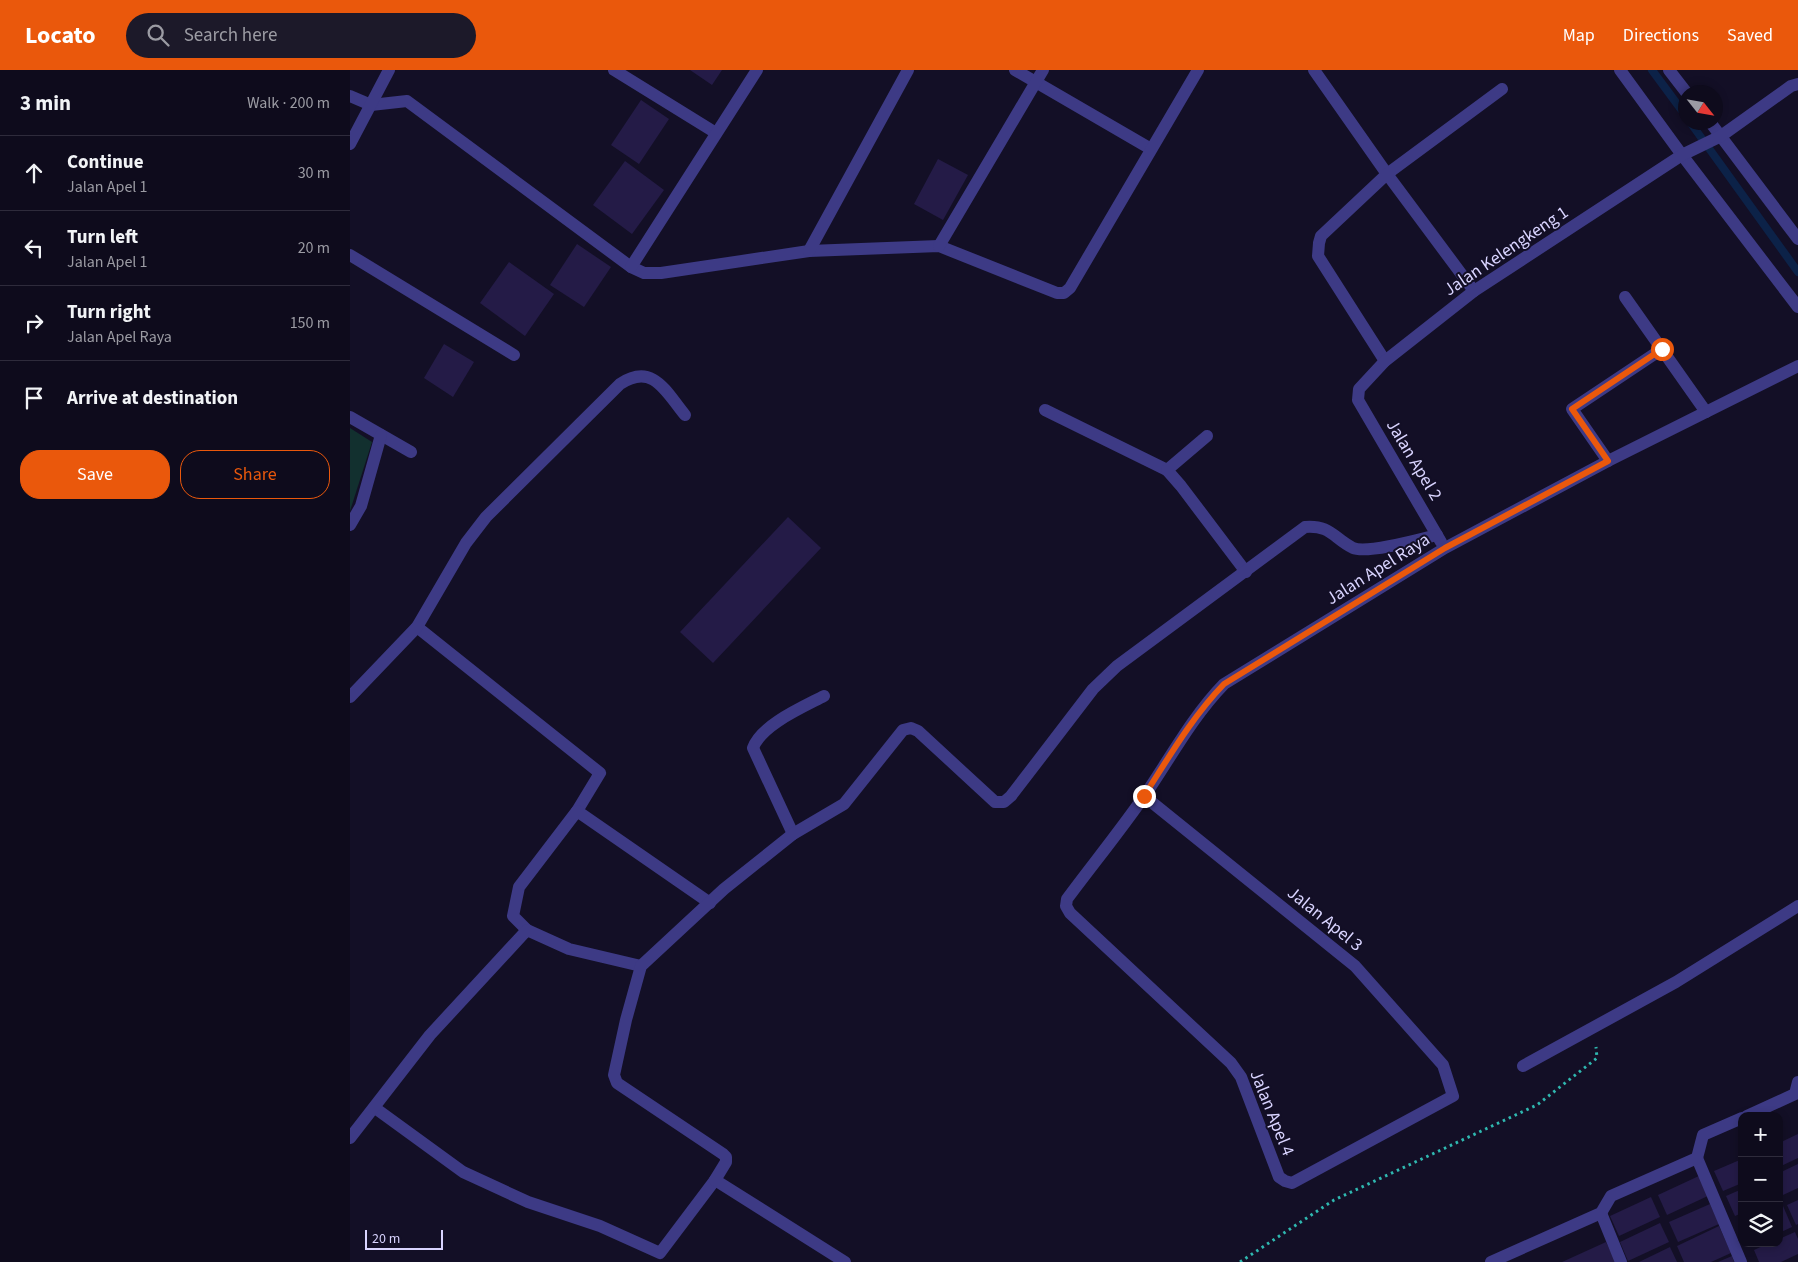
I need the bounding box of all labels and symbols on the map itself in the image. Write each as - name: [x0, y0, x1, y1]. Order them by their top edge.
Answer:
- north arrow: [1678, 85, 1723, 130]
- street label: Jalan Kelengkeng 1: [1439, 200, 1573, 302]
- route start: [1651, 338, 1674, 361]
- street label: Jalan Apel 2: [1380, 415, 1448, 505]
- street label: Jalan Apel Raya: [1321, 527, 1435, 611]
- route end: [1133, 785, 1156, 808]
- street label: Jalan Apel 3: [1282, 881, 1368, 957]
- street label: Jalan Apel 4: [1243, 1066, 1301, 1160]
- scale bar: [365, 1227, 442, 1250]

